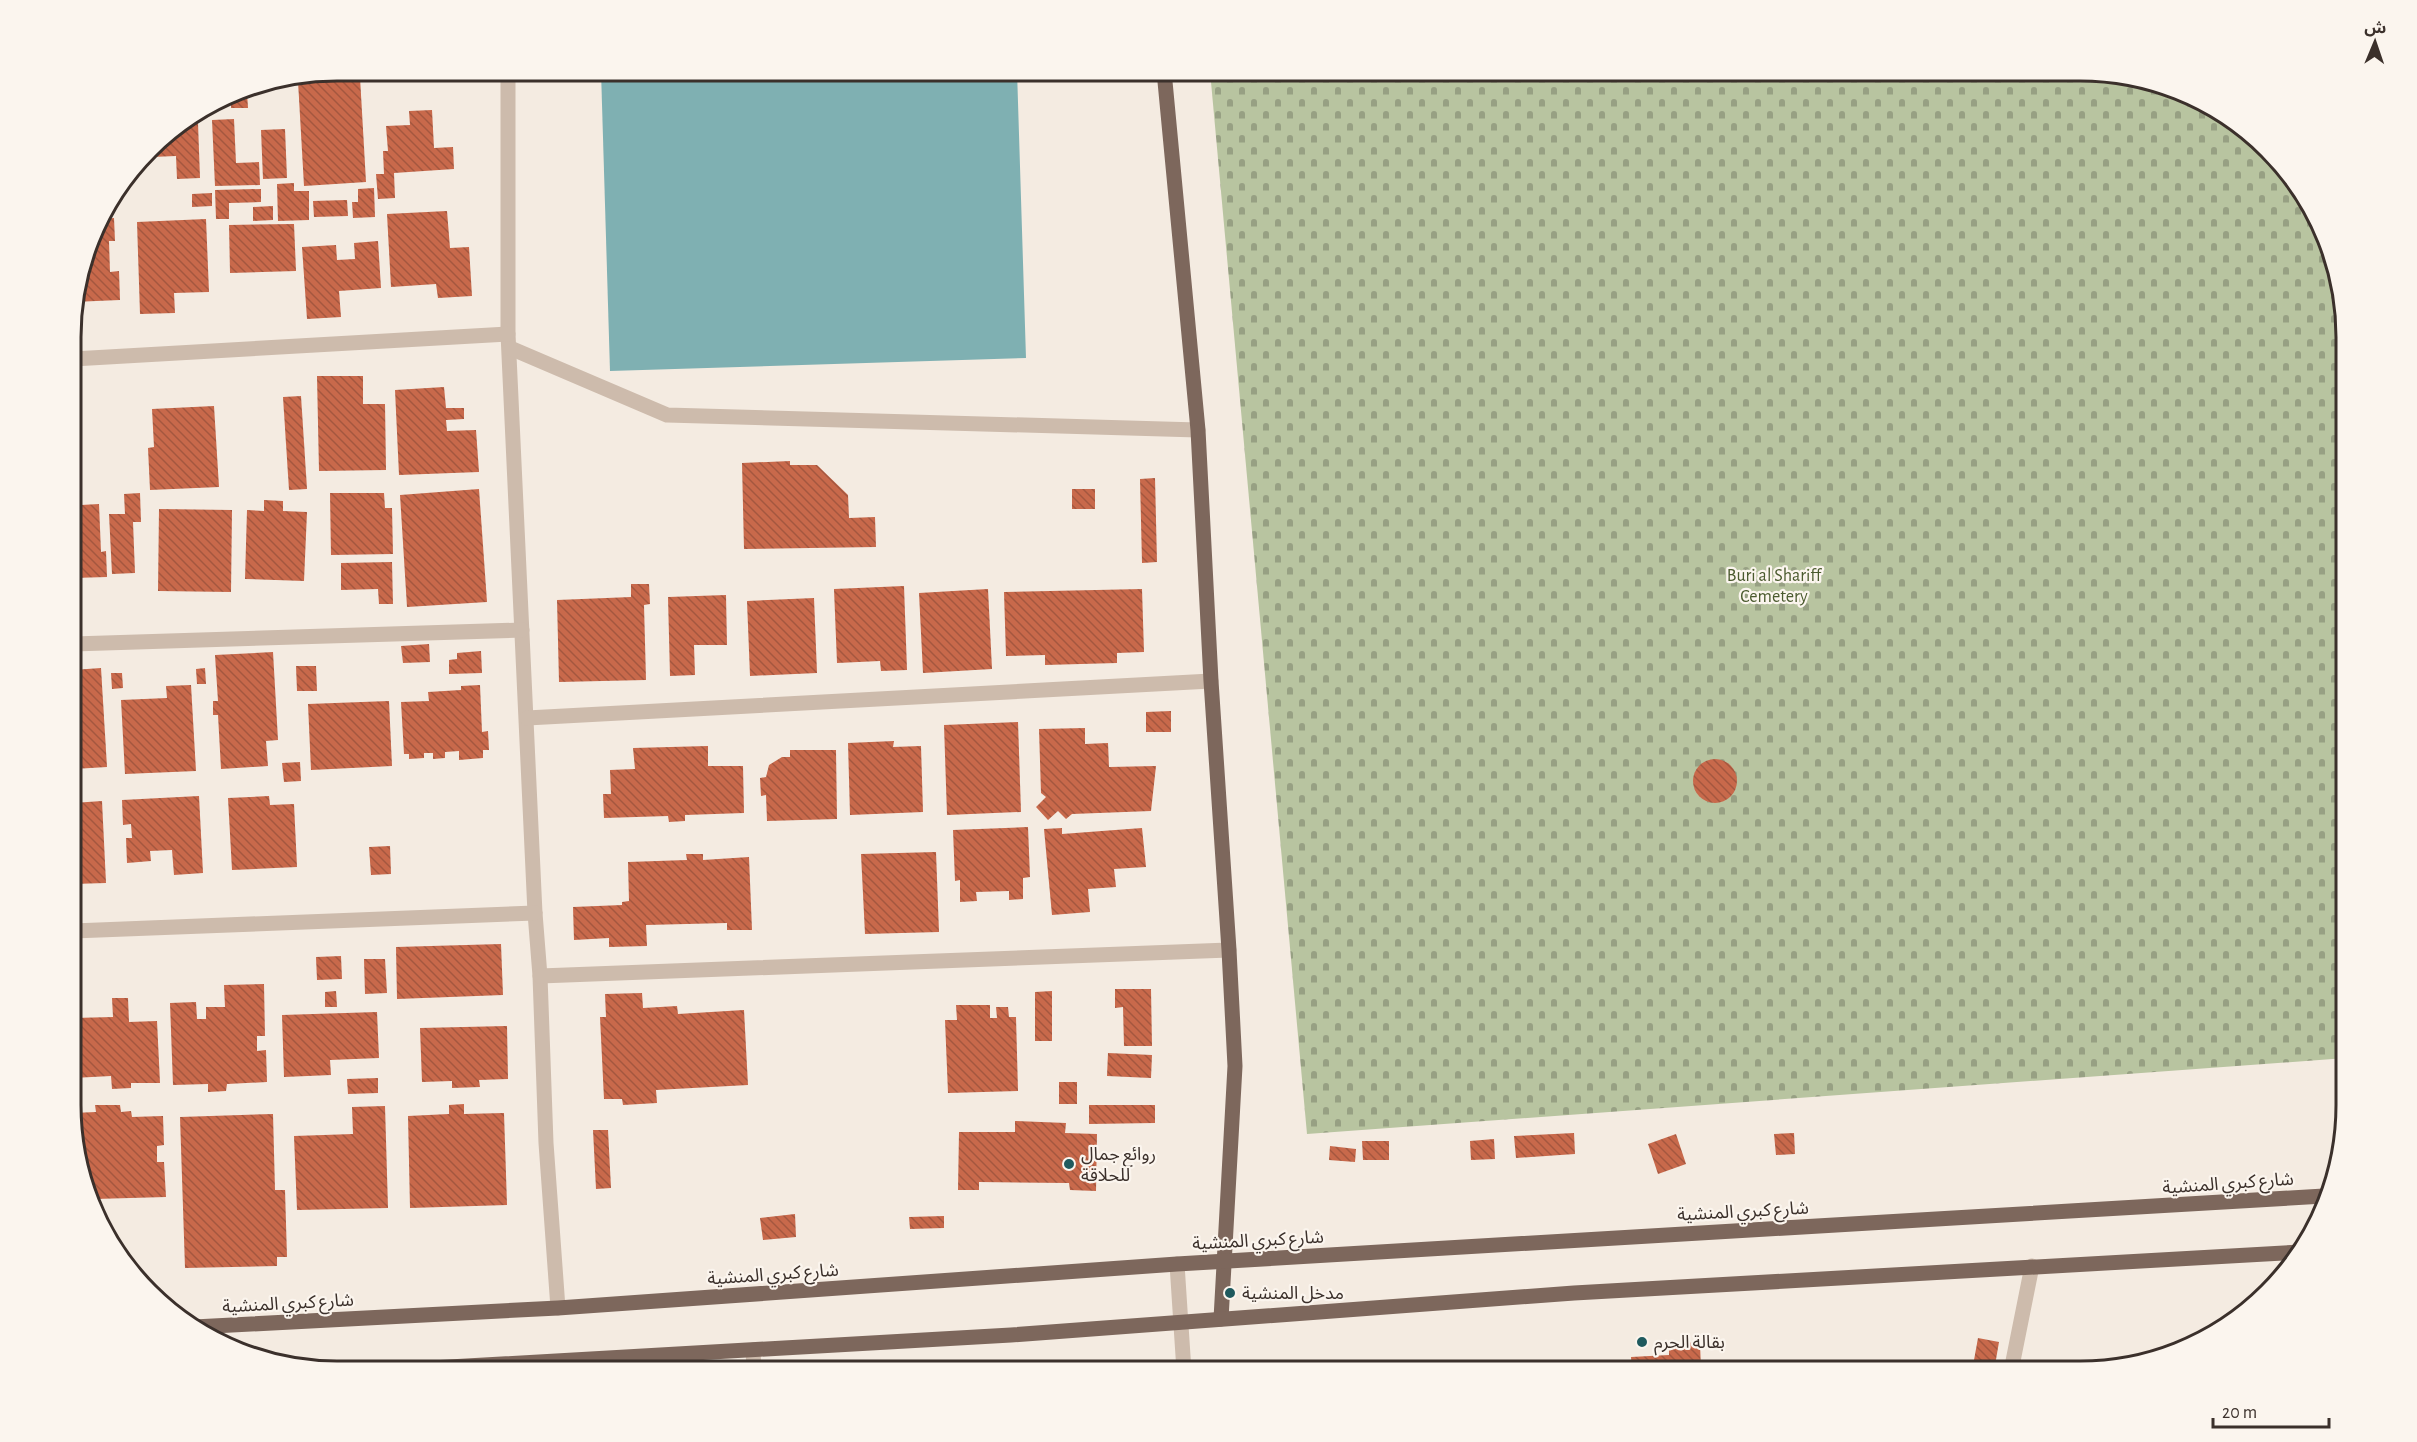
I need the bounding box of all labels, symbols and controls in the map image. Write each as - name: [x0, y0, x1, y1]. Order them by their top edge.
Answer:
- north arrow: [2345, 12, 2405, 72]
- text: ش: [2364, 20, 2387, 37]
- park label: Buri al Shariff Cemetery: [1727, 567, 1823, 606]
- place label: روائع جمال للحلاقة: [1081, 1146, 1156, 1185]
- marker: روائع جمال للحلاقة: [1062, 1157, 1076, 1171]
- street label: شارع كبري المنشية: [2162, 1170, 2295, 1202]
- street label: شارع كبري المنشية: [1677, 1200, 1810, 1228]
- street label: شارع كبري المنشية: [1192, 1229, 1325, 1257]
- street label: شارع كبري المنشية: [707, 1261, 840, 1293]
- place label: مدخل المنشية: [1242, 1285, 1344, 1304]
- marker: مدخل المنشية: [1223, 1286, 1237, 1300]
- street label: شارع كبري المنشية: [222, 1292, 355, 1320]
- place label: بقالة الحرم: [1654, 1334, 1725, 1356]
- marker: بقالة الحرم: [1635, 1335, 1649, 1349]
- scale bar: [2213, 1391, 2328, 1429]
- text: 20 m: [2222, 1404, 2257, 1422]

